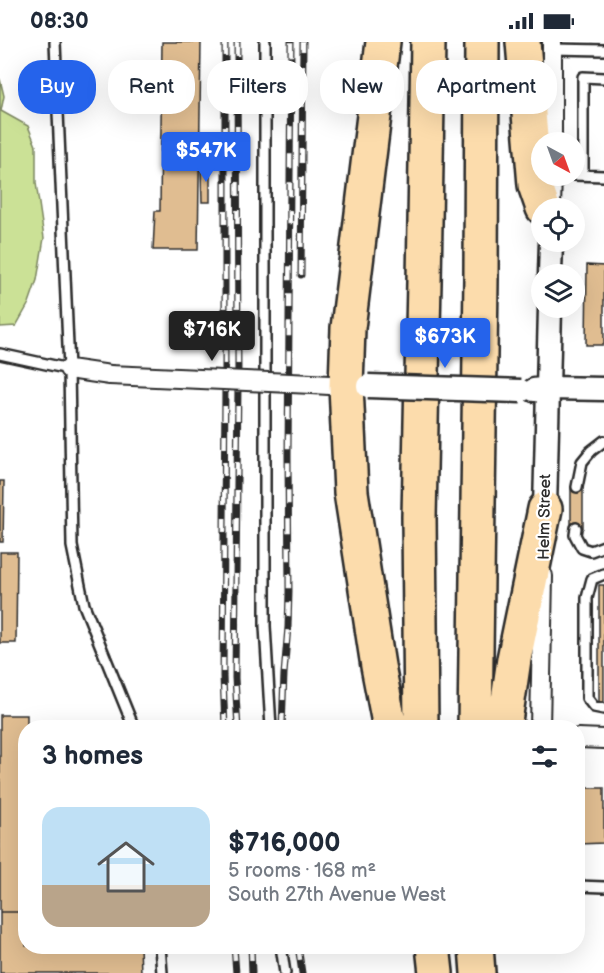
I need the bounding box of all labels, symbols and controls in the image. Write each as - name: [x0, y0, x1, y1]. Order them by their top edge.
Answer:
- text: 08:30: [30, 8, 89, 35]
- chip: Buy: [18, 60, 96, 114]
- chip: Rent: [108, 60, 195, 114]
- chip: Filters: [207, 60, 308, 114]
- chip: New: [320, 60, 404, 114]
- chip: Apartment: [416, 60, 557, 114]
- pin: $547K: [164, 132, 248, 183]
- north arrow: [531, 132, 585, 186]
- map controls: [531, 132, 585, 318]
- text: $547K: [175, 139, 237, 163]
- button: locate: [531, 198, 585, 252]
- button: layers: [531, 264, 585, 318]
- pin: $716K: [170, 311, 254, 362]
- text: $716K: [183, 318, 241, 342]
- pin: $673K: [403, 318, 487, 369]
- text: $673K: [414, 325, 476, 349]
- street label: Helm Street: [535, 474, 555, 560]
- icon: filters: [528, 740, 561, 773]
- text: 3 homes: [42, 741, 143, 772]
- text: $716,000: [228, 828, 341, 859]
- icon: home: [90, 831, 162, 903]
- text: 5 rooms · 168 m²: [228, 859, 376, 883]
- text: South 27th Avenue West: [228, 883, 446, 907]

